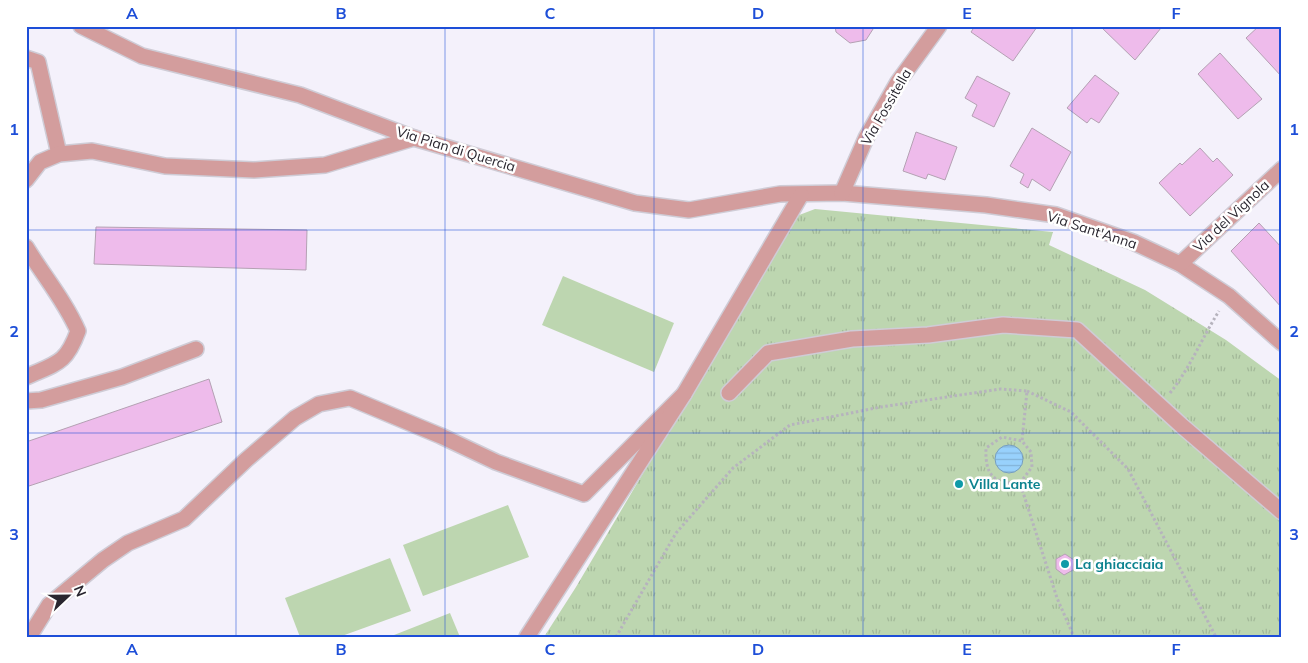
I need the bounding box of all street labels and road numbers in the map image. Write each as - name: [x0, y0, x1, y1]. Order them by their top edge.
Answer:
- street label: Via Fossitella: [857, 65, 915, 149]
- street label: Via Pian di Quercia: [394, 122, 518, 176]
- street label: Via del Vignola: [1189, 176, 1273, 256]
- street label: Via Sant'Anna: [1045, 207, 1139, 253]

